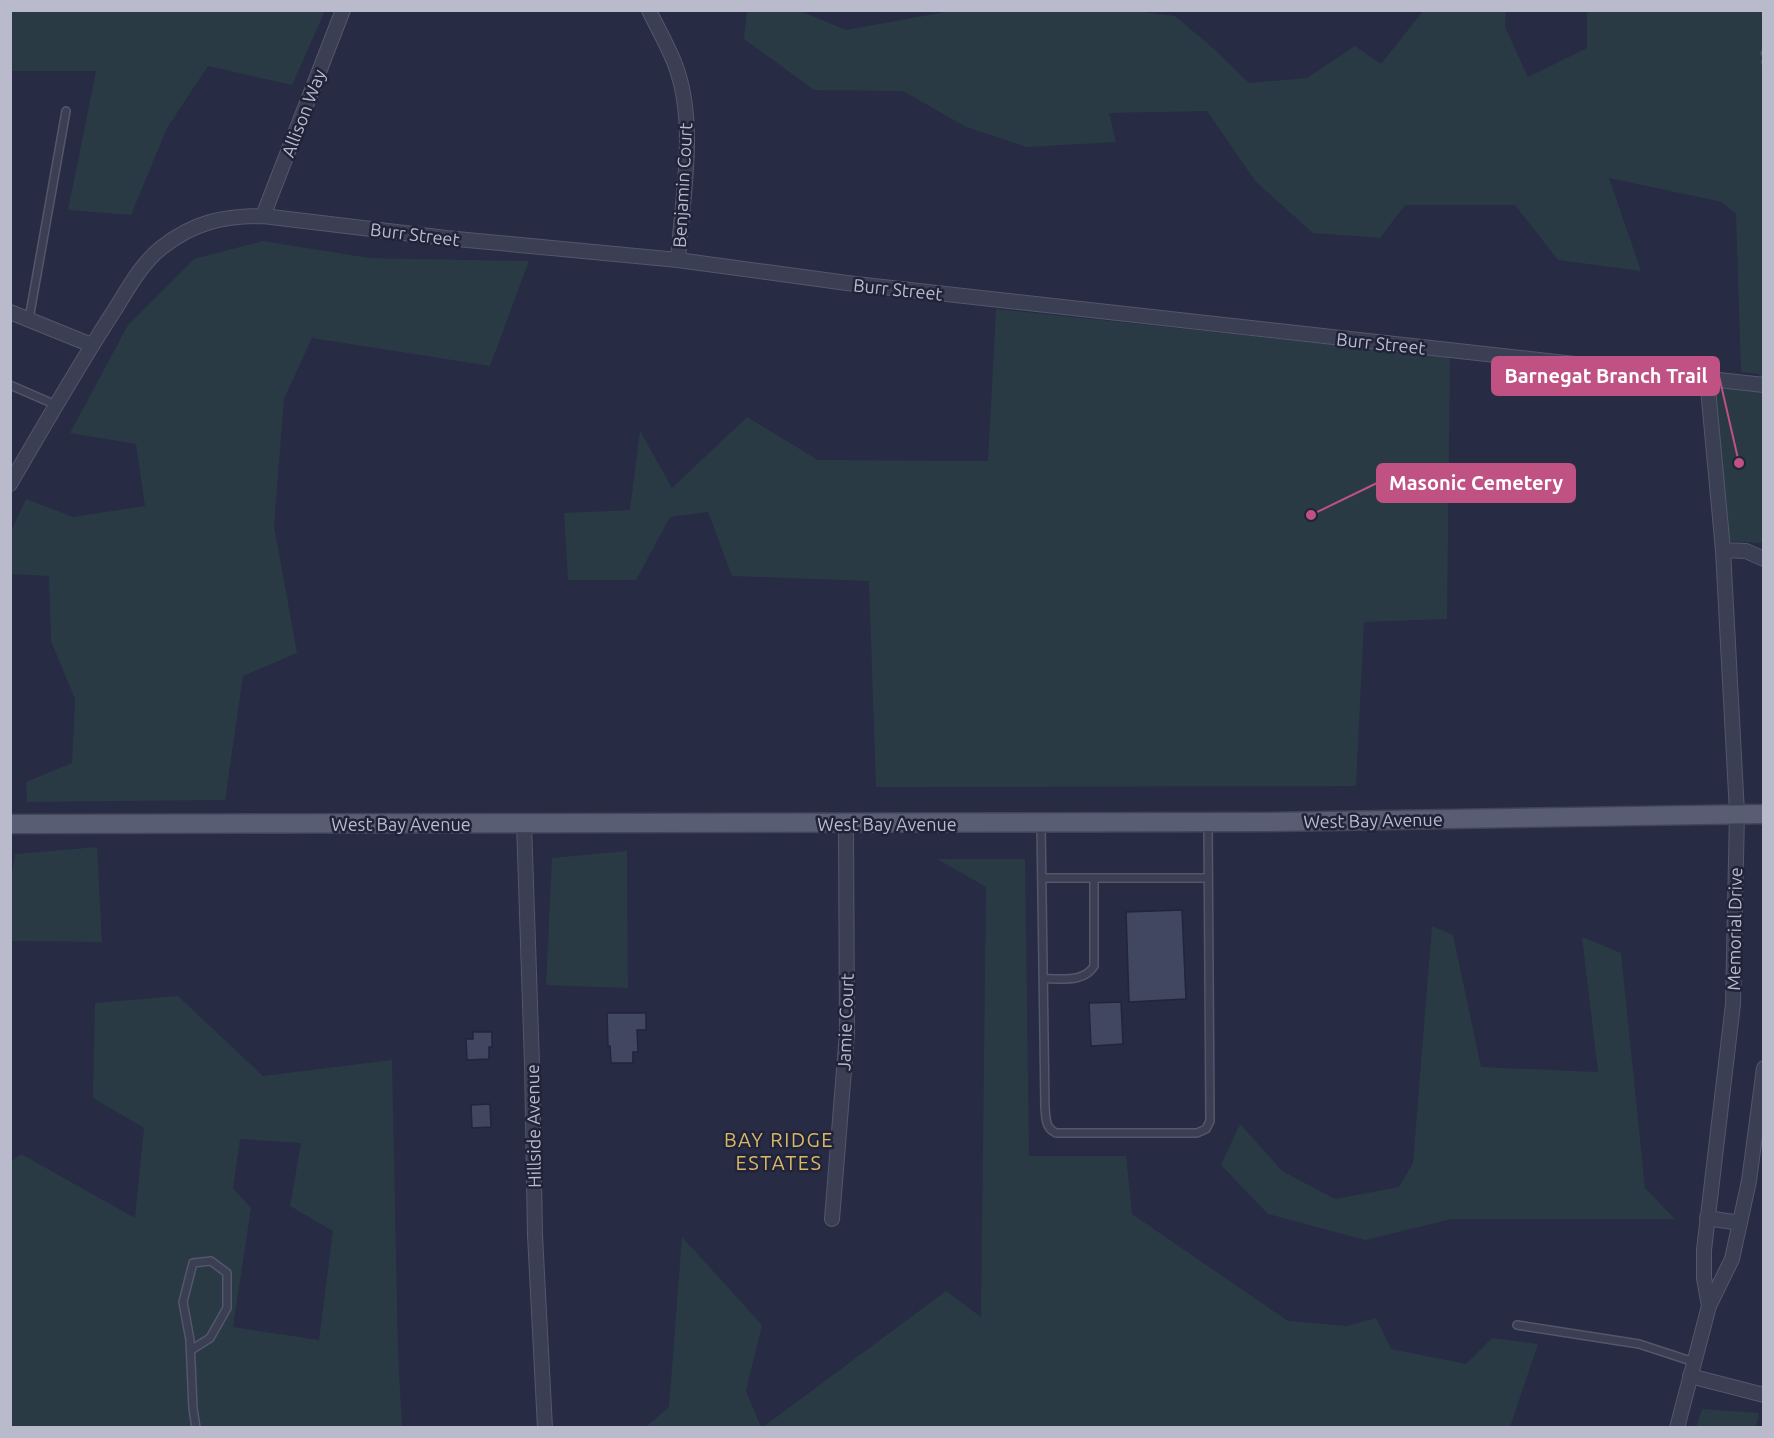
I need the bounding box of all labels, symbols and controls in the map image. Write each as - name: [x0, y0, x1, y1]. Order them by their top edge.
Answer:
- street label: Allison Way: [277, 66, 329, 160]
- street label: Benjamin Court: [669, 122, 695, 248]
- street label: Burr Street: [369, 219, 461, 249]
- street label: Burr Street: [852, 274, 944, 304]
- street label: Burr Street: [1335, 328, 1427, 358]
- callout: Barnegat Branch Trail: [1492, 357, 1719, 395]
- text: Barnegat Branch Trail: [1504, 364, 1708, 387]
- callout: Masonic Cemetery: [1377, 464, 1575, 502]
- text: Masonic Cemetery: [1389, 471, 1563, 494]
- street label: West Bay Avenue: [1303, 809, 1443, 831]
- street label: West Bay Avenue: [331, 814, 471, 834]
- street label: West Bay Avenue: [817, 814, 957, 834]
- street label: Memorial Drive: [1723, 867, 1745, 991]
- street label: Jamie Court: [833, 973, 857, 1071]
- street label: Hillside Avenue: [522, 1064, 544, 1188]
- district label: BAY RIDGE ESTATES: [724, 1128, 834, 1174]

